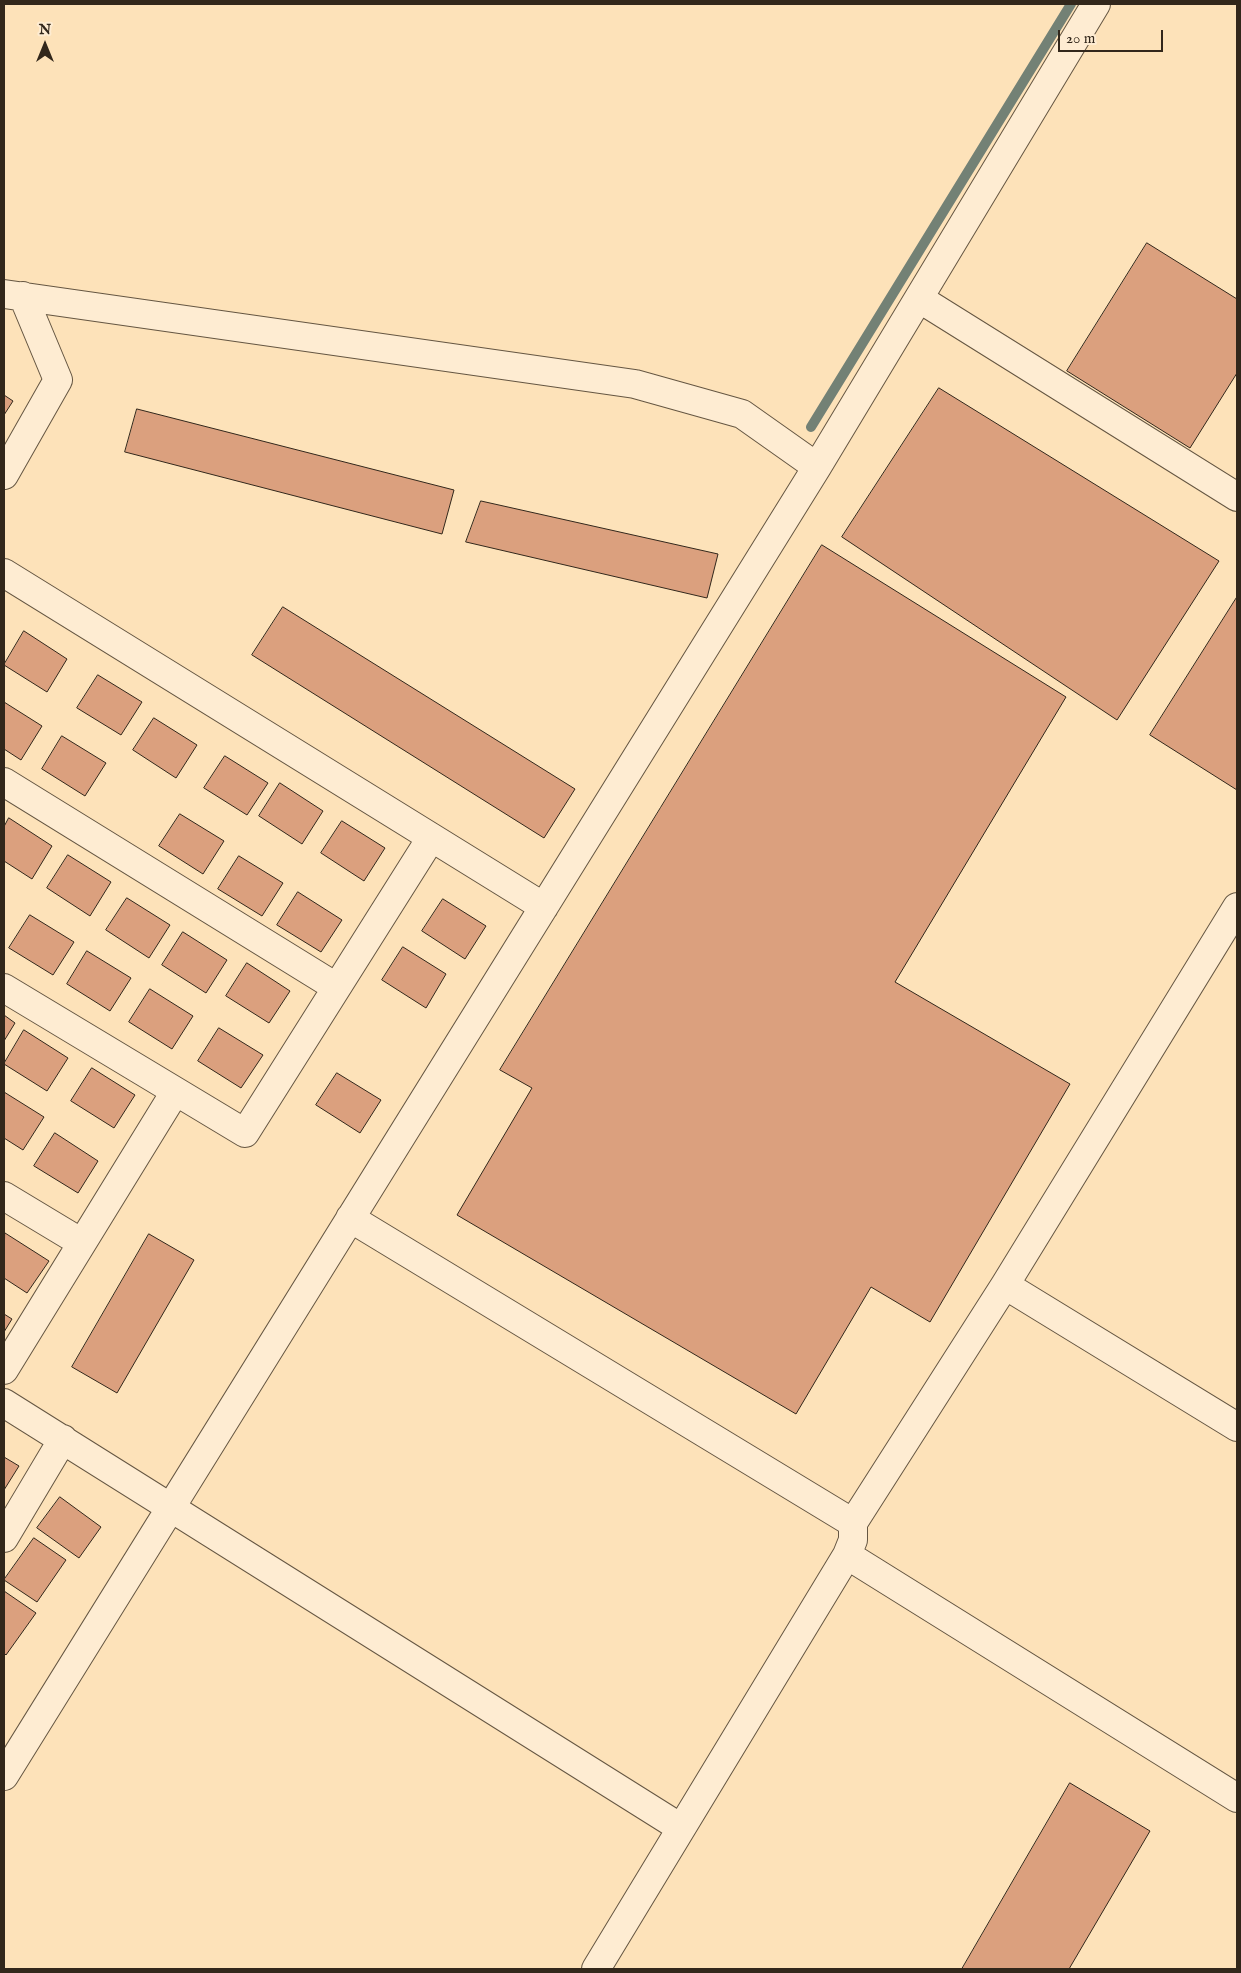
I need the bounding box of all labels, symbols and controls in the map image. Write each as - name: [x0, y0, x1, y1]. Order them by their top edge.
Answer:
- north arrow: [20, 20, 70, 70]
- scale bar: [1061, 20, 1166, 52]
- text: N: [39, 21, 51, 39]
- text: 20 m: [1066, 29, 1095, 48]

